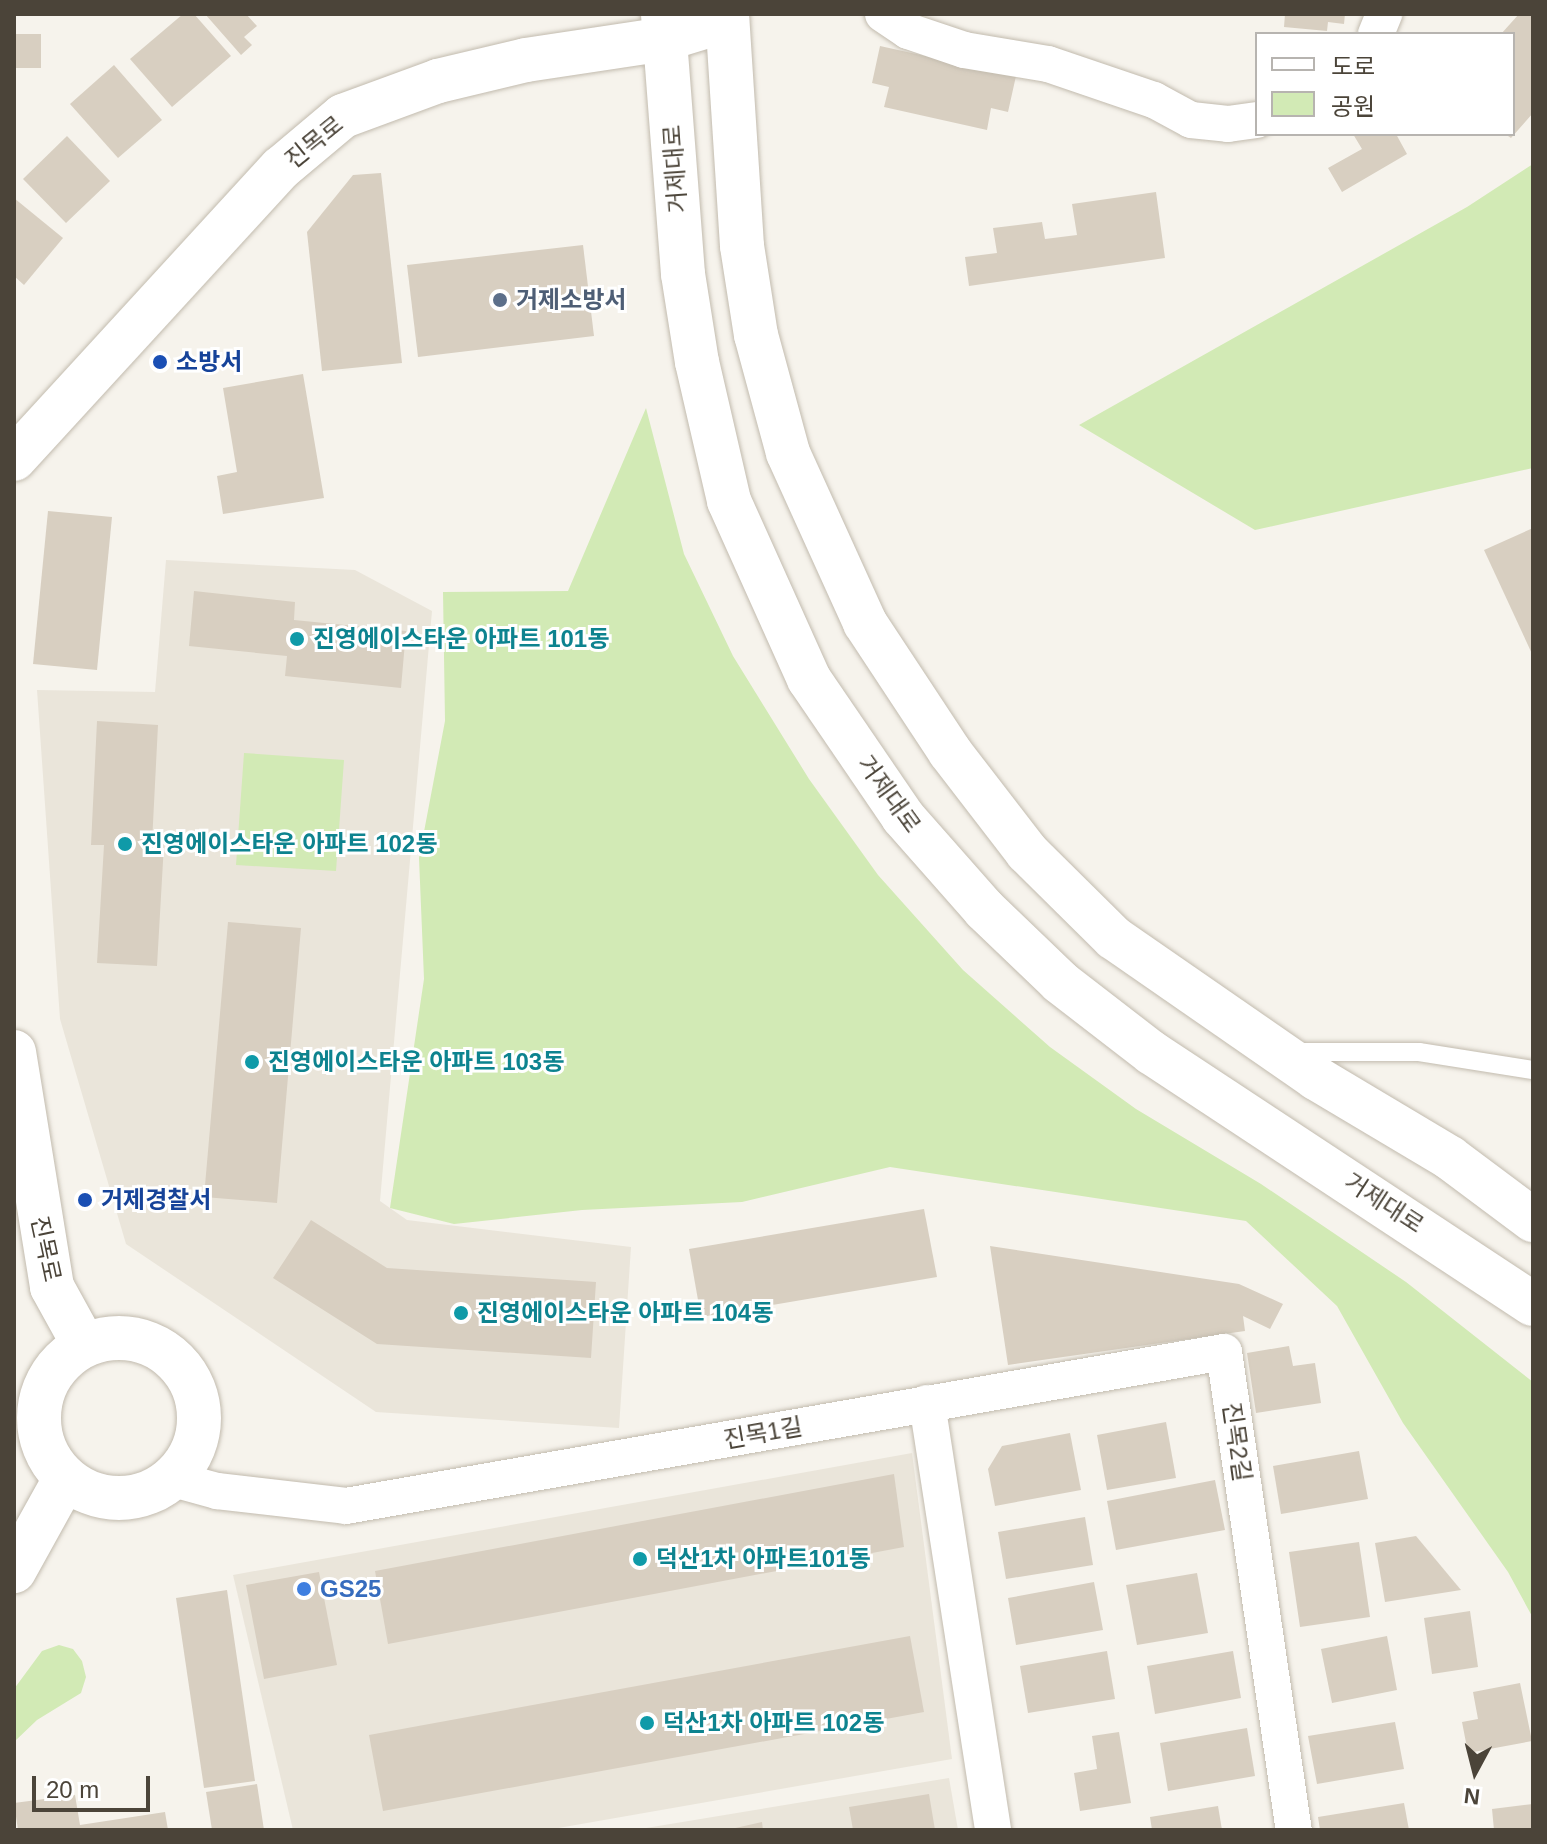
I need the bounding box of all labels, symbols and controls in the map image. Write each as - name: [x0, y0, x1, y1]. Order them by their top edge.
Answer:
- legend: [1255, 32, 1515, 136]
- text: 도로: [1331, 53, 1375, 80]
- text: 공원: [1331, 93, 1375, 120]
- street label: 진목로: [279, 110, 349, 174]
- street label: 거제대로: [658, 124, 692, 214]
- place label: 거제소방서: [516, 286, 626, 314]
- marker: 거제소방서: [491, 291, 509, 309]
- place label: 소방서: [176, 348, 242, 376]
- marker: 소방서: [151, 353, 169, 371]
- place label: 진영에이스타운 아파트 101동: [313, 625, 609, 653]
- marker: 진영에이스타운 아파트 101동: [288, 630, 306, 648]
- street label: 거제대로: [851, 750, 927, 838]
- place label: 진영에이스타운 아파트 102동: [141, 830, 437, 858]
- marker: 진영에이스타운 아파트 102동: [116, 835, 134, 853]
- place label: 진영에이스타운 아파트 103동: [268, 1048, 564, 1076]
- marker: 진영에이스타운 아파트 103동: [243, 1053, 261, 1071]
- street label: 거제대로: [1339, 1167, 1429, 1239]
- place label: 거제경찰서: [101, 1186, 211, 1214]
- marker: 거제경찰서: [76, 1191, 94, 1209]
- street label: 진목로: [25, 1214, 67, 1284]
- place label: 진영에이스타운 아파트 104동: [477, 1299, 773, 1327]
- marker: 진영에이스타운 아파트 104동: [452, 1304, 470, 1322]
- street label: 진목2길: [1217, 1401, 1257, 1483]
- street label: 진목1길: [721, 1412, 805, 1454]
- place label: 덕산1차 아파트101동: [656, 1545, 871, 1573]
- marker: 덕산1차 아파트101동: [631, 1550, 649, 1568]
- place label: GS25: [320, 1575, 381, 1603]
- marker: GS25: [295, 1580, 313, 1598]
- place label: 덕산1차 아파트 102동: [663, 1709, 884, 1737]
- marker: 덕산1차 아파트 102동: [638, 1714, 656, 1732]
- north arrow: [1435, 1732, 1515, 1812]
- scale bar: [36, 1760, 154, 1810]
- text: 20 m: [46, 1776, 99, 1803]
- text: N: [1463, 1783, 1481, 1810]

